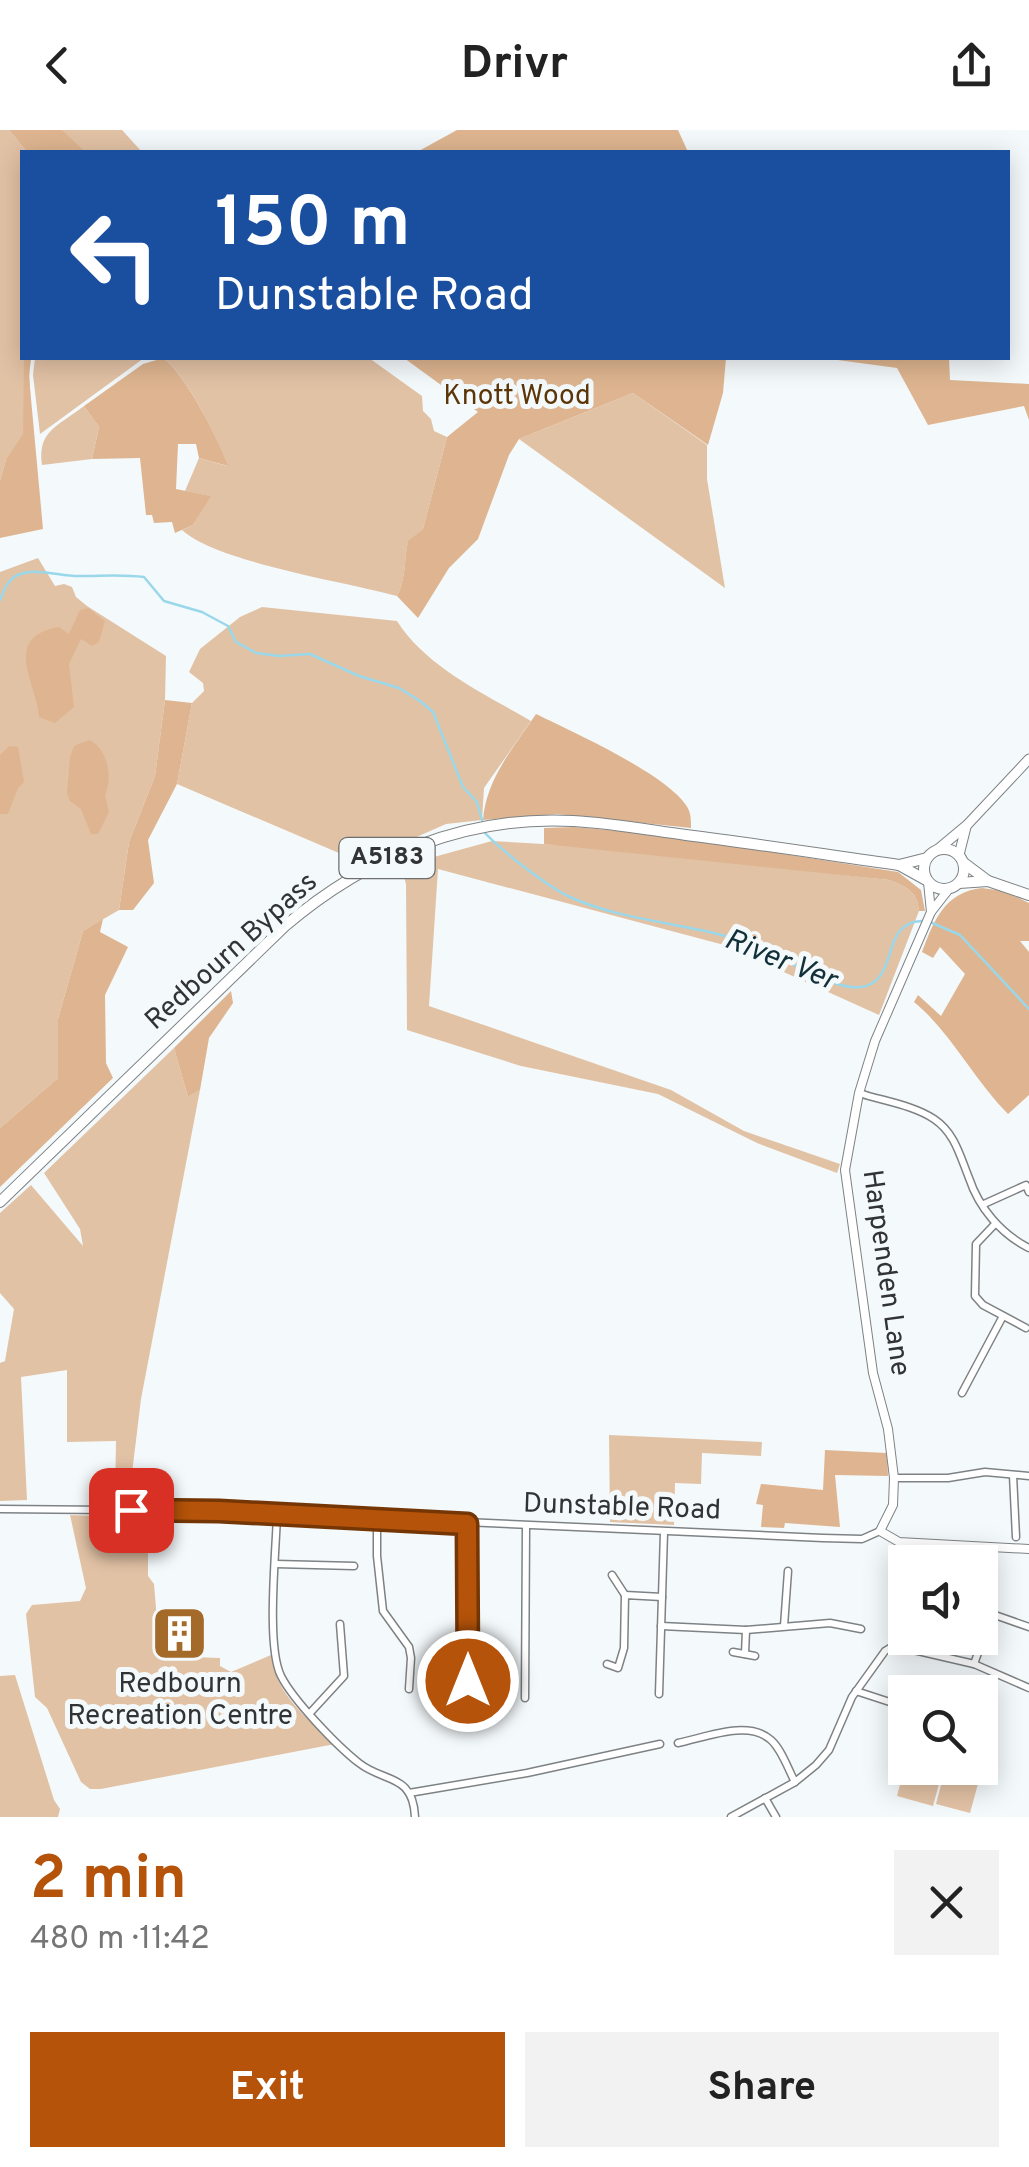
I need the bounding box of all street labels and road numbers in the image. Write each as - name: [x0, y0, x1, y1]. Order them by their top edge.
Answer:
- road number: A5183: [340, 838, 434, 878]
- street label: Redbourn Bypass: [138, 865, 326, 1039]
- street label: Harpenden Lane: [853, 1168, 917, 1378]
- street label: Dunstable Road: [522, 1487, 722, 1529]

